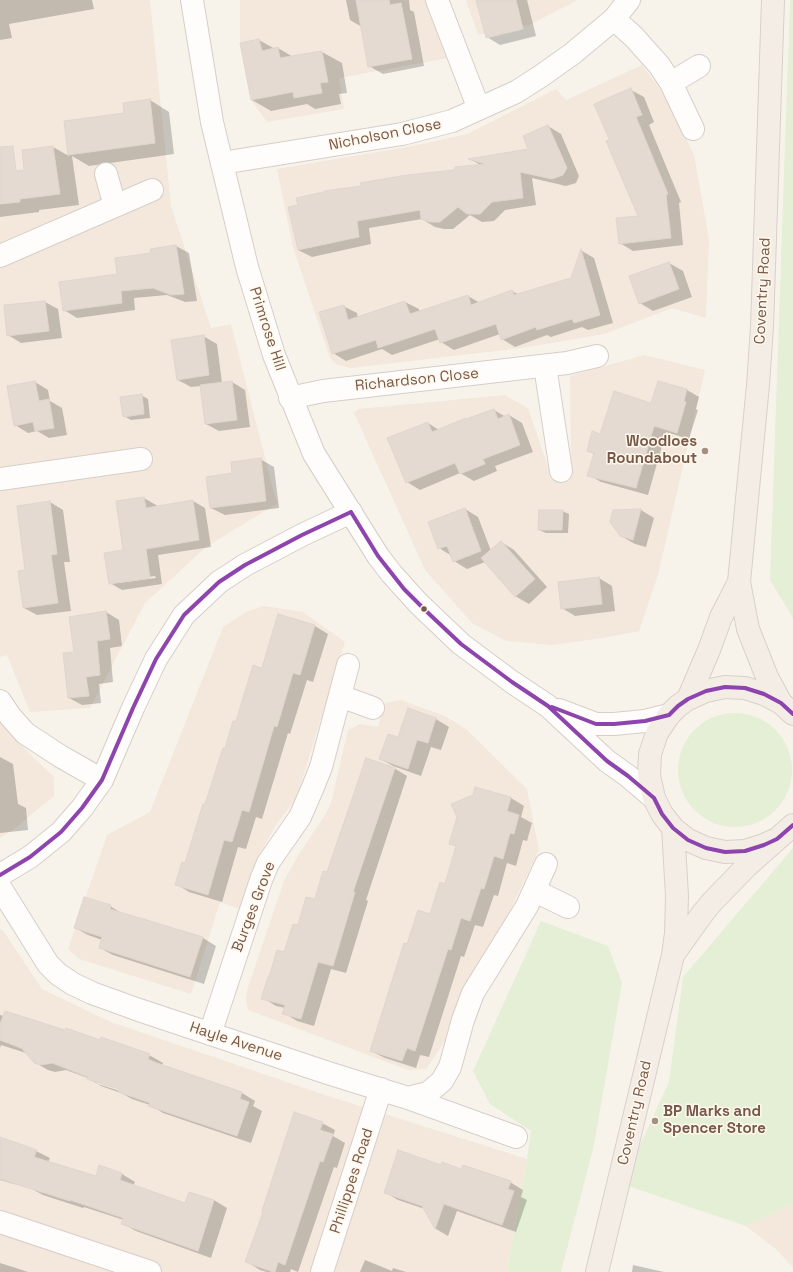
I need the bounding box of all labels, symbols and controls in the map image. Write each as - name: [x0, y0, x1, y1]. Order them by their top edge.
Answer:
- street label: Nicholson Close: [327, 115, 443, 155]
- street label: Coventry Road: [751, 237, 775, 345]
- street label: Primrose Hill: [245, 285, 289, 373]
- street label: Richardson Close: [354, 365, 480, 395]
- place label: Woodloes Roundabout: [607, 433, 697, 468]
- marker: Woodloes Roundabout: [700, 446, 710, 456]
- unlabelled marker: [419, 604, 429, 614]
- street label: Burges Grove: [228, 859, 280, 955]
- street label: Hayle Avenue: [187, 1018, 285, 1066]
- street label: Coventry Road: [614, 1059, 656, 1167]
- place label: BP Marks and Spencer Store: [663, 1103, 766, 1138]
- marker: BP Marks and Spencer Store: [650, 1116, 660, 1126]
- street label: Phillippes Road: [326, 1126, 378, 1236]

